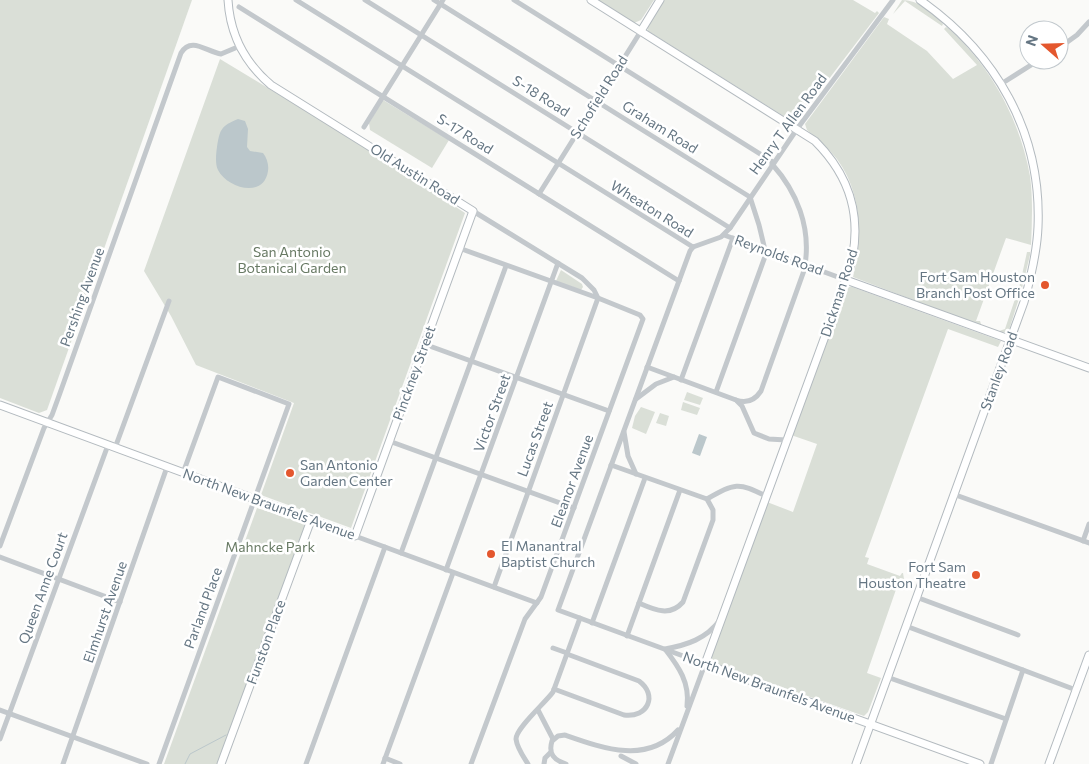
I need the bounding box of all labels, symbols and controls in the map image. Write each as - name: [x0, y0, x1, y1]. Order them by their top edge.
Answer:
- north arrow: [1019, 20, 1069, 70]
- text: N: [1022, 33, 1041, 48]
- street label: Schofield Road: [566, 52, 631, 142]
- street label: Henry T Allen Road: [745, 70, 830, 178]
- street label: S-18 Road: [510, 71, 573, 120]
- street label: Graham Road: [619, 97, 701, 157]
- street label: S-17 Road: [434, 110, 496, 157]
- street label: Old Austin Road: [367, 139, 463, 208]
- street label: Wheaton Road: [608, 176, 697, 241]
- street label: Reynolds Road: [732, 231, 826, 278]
- park label: San Antonio Botanical Garden: [238, 243, 346, 276]
- street label: Pershing Avenue: [56, 245, 107, 349]
- street label: Dickman Road: [816, 247, 861, 339]
- place label: Fort Sam Houston Branch Post Office: [916, 268, 1035, 301]
- marker: Fort Sam Houston Branch Post Office: [1039, 279, 1051, 291]
- street label: Pinckney Street: [389, 323, 439, 423]
- street label: Stanley Road: [976, 329, 1021, 413]
- street label: Victor Street: [470, 371, 514, 454]
- street label: Lucas Street: [513, 399, 556, 479]
- street label: Eleanor Avenue: [547, 432, 596, 530]
- place label: San Antonio Garden Center: [300, 456, 393, 489]
- street label: North New Braunfels Avenue: [181, 464, 358, 543]
- marker: San Antonio Garden Center: [284, 467, 296, 479]
- street label: Queen Anne Court: [14, 529, 71, 646]
- place label: El Manantral Baptist Church: [501, 537, 595, 570]
- park label: Mahncke Park: [225, 538, 315, 555]
- marker: El Manantral Baptist Church: [485, 548, 497, 560]
- place label: Fort Sam Houston Theatre: [858, 558, 966, 591]
- street label: Elmhurst Avenue: [79, 559, 130, 665]
- street label: Parland Place: [180, 565, 225, 651]
- marker: Fort Sam Houston Theatre: [970, 569, 982, 581]
- street label: Funston Place: [242, 597, 289, 686]
- street label: North New Braunfels Avenue: [681, 647, 858, 726]

